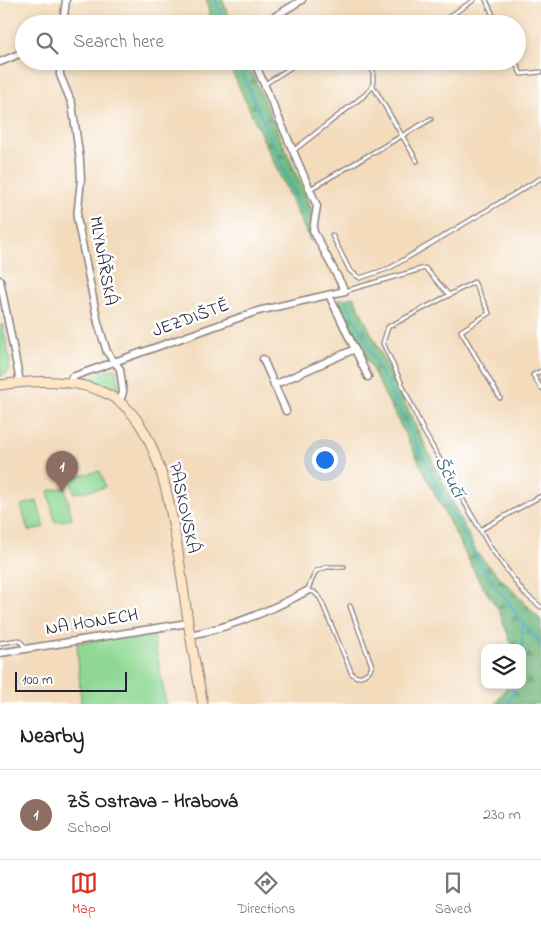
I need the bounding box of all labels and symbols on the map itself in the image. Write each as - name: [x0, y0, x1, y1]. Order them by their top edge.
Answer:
- street label: MLYNÁŘSKÁ: [81, 214, 123, 308]
- street label: JEZDIŠTĚ: [149, 293, 233, 345]
- your location: [312, 447, 338, 473]
- pin: 1: [46, 451, 78, 492]
- water label: Ščučí: [427, 452, 473, 506]
- street label: PASKOVSKÁ: [161, 460, 205, 556]
- street label: NA HONECH: [44, 603, 140, 643]
- scale bar: [15, 669, 128, 692]

